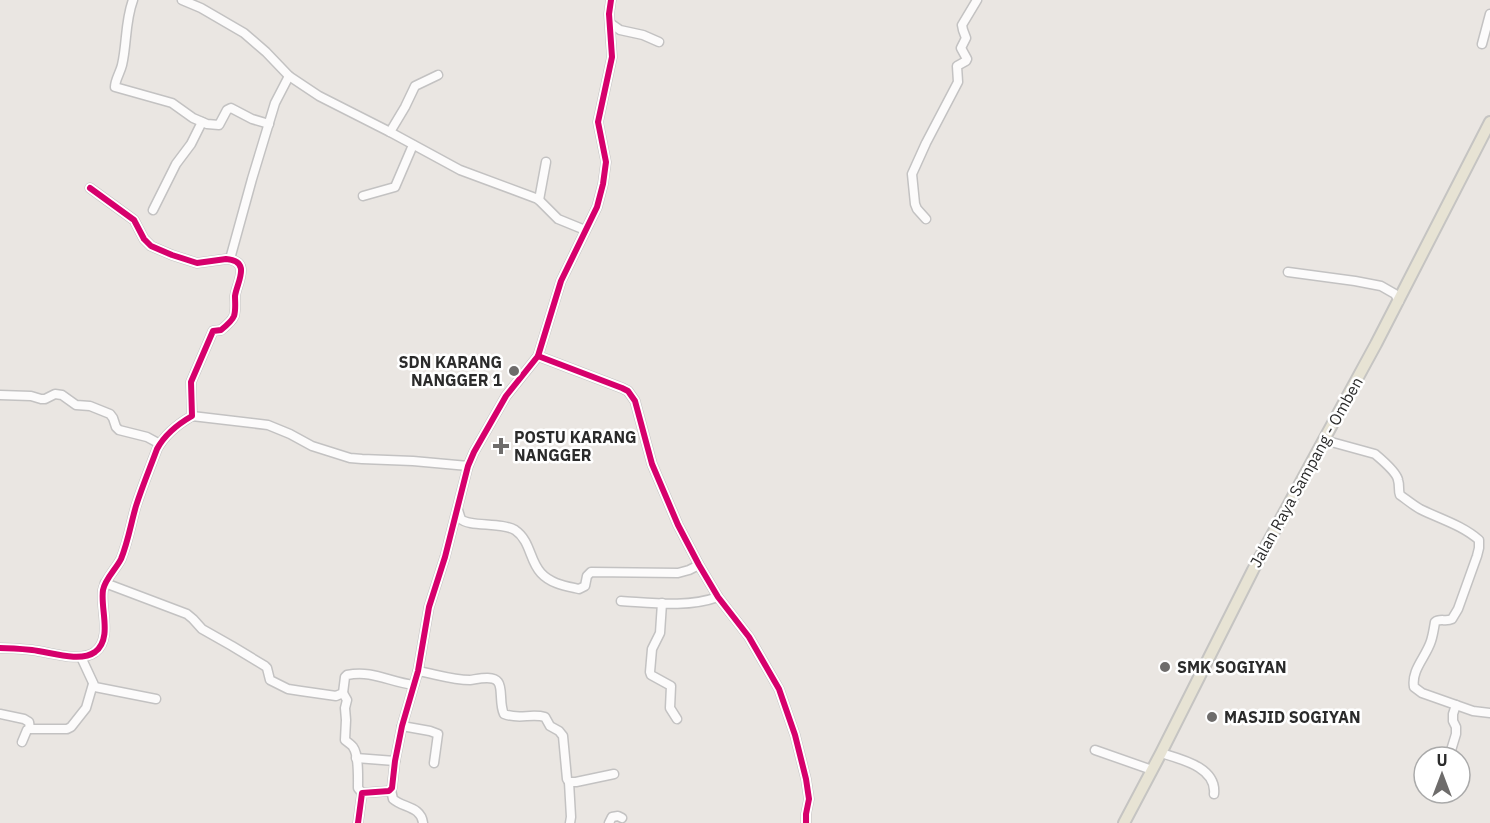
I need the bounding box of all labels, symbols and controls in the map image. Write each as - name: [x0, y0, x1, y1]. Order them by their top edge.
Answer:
- place label: SDN KARANG NANGGER 1: [399, 352, 502, 390]
- marker: SDN KARANG NANGGER 1: [507, 364, 521, 378]
- street label: Jalan Raya Sampang - Omben: [1245, 373, 1367, 571]
- place label: POSTU KARANG NANGGER: [514, 427, 637, 465]
- marker: POSTU KARANG NANGGER: [492, 437, 510, 455]
- place label: SMK SOGIYAN: [1177, 657, 1287, 677]
- marker: SMK SOGIYAN: [1158, 660, 1172, 674]
- place label: MASJID SOGIYAN: [1224, 707, 1360, 727]
- marker: MASJID SOGIYAN: [1205, 710, 1219, 724]
- north arrow: [1412, 745, 1472, 805]
- text: U: [1436, 750, 1448, 770]

